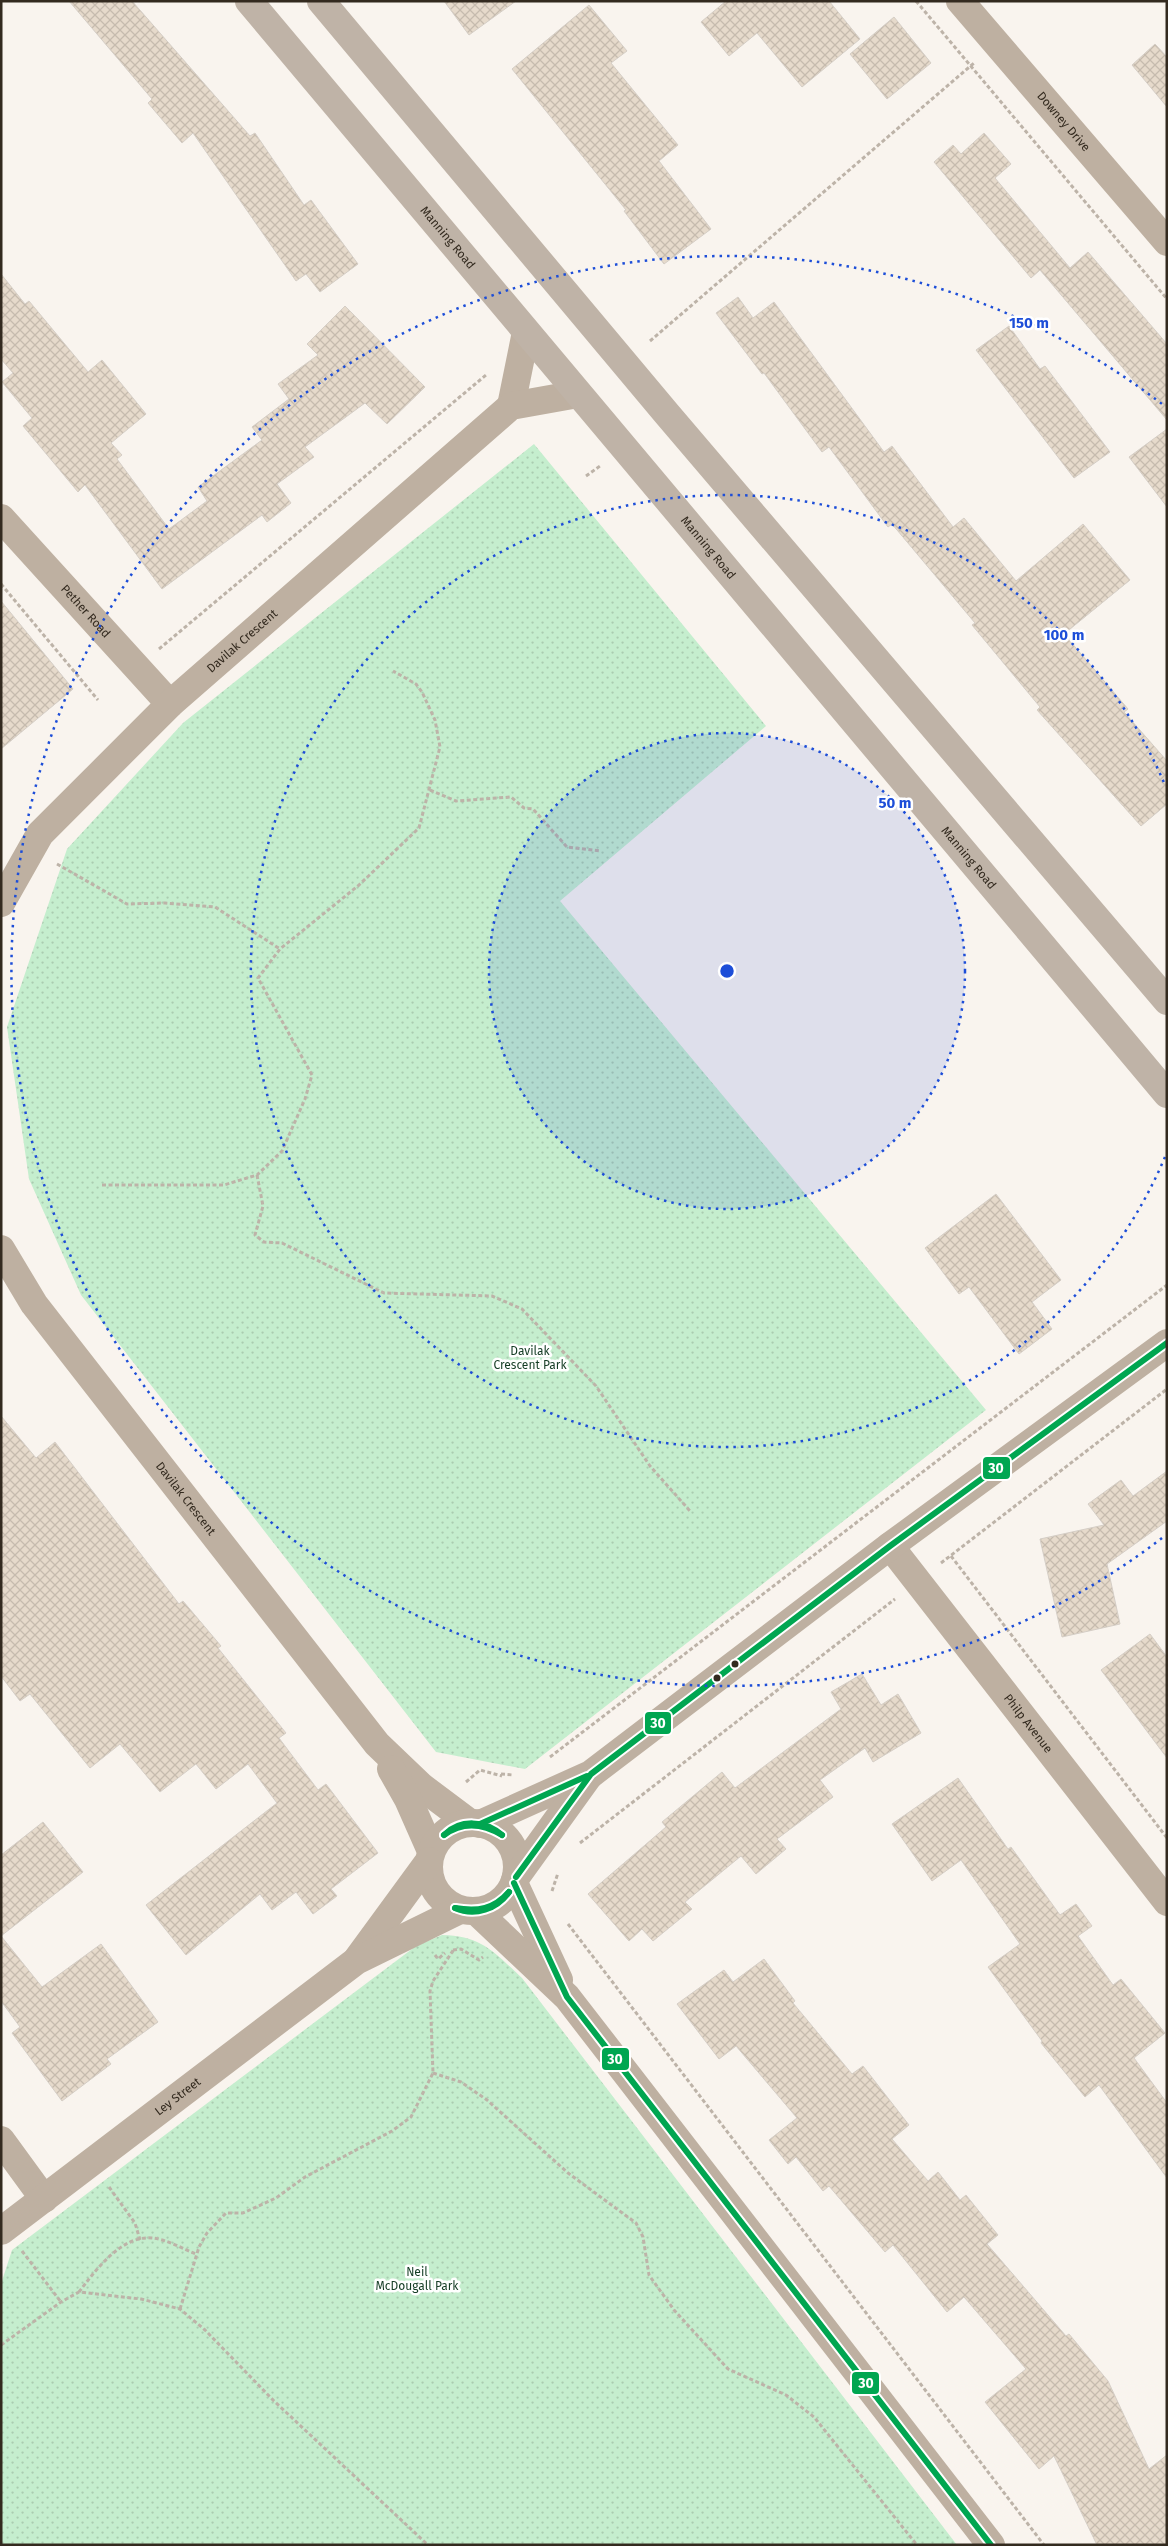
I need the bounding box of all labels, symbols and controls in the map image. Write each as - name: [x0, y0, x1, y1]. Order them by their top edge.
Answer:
- street label: Downey Drive: [1034, 89, 1093, 154]
- street label: Manning Road: [417, 203, 478, 272]
- text: 150 m: [1009, 314, 1049, 332]
- street label: Manning Road: [678, 514, 739, 582]
- street label: Pether Road: [58, 582, 113, 641]
- street label: Davilak Crescent: [204, 606, 281, 675]
- text: 100 m: [1044, 626, 1084, 644]
- text: 50 m: [878, 794, 912, 812]
- street label: Manning Road: [938, 824, 999, 892]
- centre of rings: [718, 962, 736, 980]
- park label: Davilak Crescent Park: [493, 1344, 567, 1372]
- line badge: 30: [982, 1456, 1011, 1480]
- street label: Davilak Crescent: [153, 1459, 219, 1539]
- text: 30: [987, 1460, 1004, 1477]
- unlabelled marker: [730, 1659, 740, 1669]
- unlabelled marker: [712, 1673, 722, 1683]
- street label: Philp Avenue: [1001, 1691, 1055, 1756]
- line badge: 30: [644, 1711, 672, 1735]
- text: 30: [649, 1715, 666, 1732]
- line badge: 30: [601, 2047, 630, 2071]
- text: 30: [606, 2051, 623, 2068]
- street label: Ley Street: [152, 2074, 204, 2118]
- park label: Neil McDougall Park: [375, 2265, 459, 2293]
- line badge: 30: [851, 2371, 880, 2395]
- text: 30: [857, 2375, 874, 2392]

